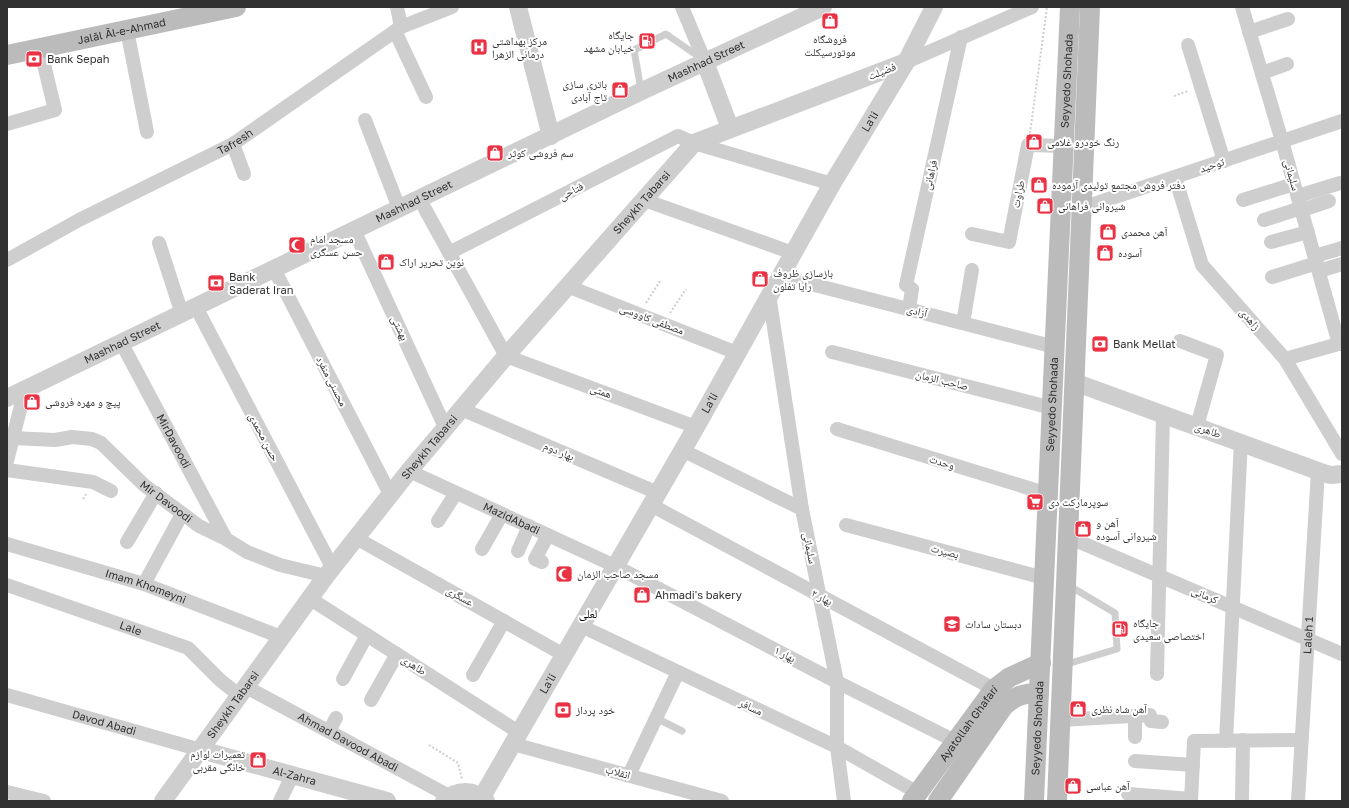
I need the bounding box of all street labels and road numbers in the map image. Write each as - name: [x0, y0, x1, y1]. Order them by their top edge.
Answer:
- street label: Jalāl Āl-e-Ahmad: [76, 15, 167, 46]
- street label: Seyyedo Shohada: [1058, 33, 1075, 128]
- street label: Mashhad Street: [665, 37, 746, 84]
- street label: فضیلت: [866, 59, 898, 82]
- street label: La'li: [858, 109, 881, 134]
- street label: Tafresh: [215, 125, 255, 157]
- street label: توحید: [1198, 154, 1227, 175]
- street label: فراهانی: [920, 158, 940, 192]
- street label: سلیمانی: [1281, 158, 1303, 192]
- street label: Sheykh Tabarsi: [610, 168, 673, 236]
- street label: Mashhad Street: [373, 177, 454, 225]
- street label: فتاحی: [556, 179, 586, 203]
- street label: طراوت: [1008, 179, 1027, 209]
- street label: مصطفی کاووسی: [618, 300, 686, 338]
- street label: آزادی: [905, 302, 929, 320]
- street label: زاهدی: [1237, 305, 1263, 333]
- street label: بهشتی: [388, 313, 412, 343]
- street label: Mashhad Street: [82, 318, 162, 366]
- street label: محسنی منفرد: [313, 353, 351, 409]
- street label: Seyyedo Shohada: [1043, 357, 1060, 452]
- street label: صاحب الزمان: [914, 367, 970, 393]
- street label: همتی: [588, 381, 614, 401]
- street label: La'li: [698, 390, 720, 415]
- street label: حسن محمدی: [246, 411, 282, 463]
- street label: MirDavoodi: [155, 412, 194, 470]
- street label: Sheykh Tabarsi: [398, 412, 460, 482]
- street label: طاهری: [1193, 419, 1223, 441]
- street label: بهار دوم: [542, 438, 576, 464]
- street label: وحدت: [928, 452, 956, 472]
- street label: Mir Davoodi: [138, 477, 195, 525]
- street label: MazidAbadi: [481, 499, 542, 537]
- street label: سلیمانی: [800, 531, 820, 565]
- street label: بصیرت: [930, 541, 961, 561]
- street label: Imam Khomeyni: [104, 566, 188, 606]
- street label: عسگری: [444, 583, 477, 609]
- street label: کرمانی: [1190, 583, 1221, 607]
- street label: بهار ۲: [809, 586, 835, 608]
- street label: Laleh 1: [1300, 616, 1315, 654]
- street label: Lale: [118, 618, 144, 637]
- street label: بهار ۱: [772, 643, 798, 665]
- street label: طاهری: [399, 652, 429, 678]
- street label: Sheykh Tabarsi: [204, 668, 261, 741]
- street label: La'li: [536, 671, 558, 696]
- street label: Seyyedo Shohada: [1028, 681, 1045, 776]
- street label: Ayatollah Ghafari: [936, 682, 1000, 764]
- street label: مسافر: [737, 695, 765, 718]
- street label: Davod Abadi: [71, 707, 138, 737]
- street label: Ahmad Davood Abadi: [296, 709, 401, 774]
- street label: انقلاب: [604, 762, 632, 781]
- street label: Al-Zahra: [272, 763, 318, 787]

